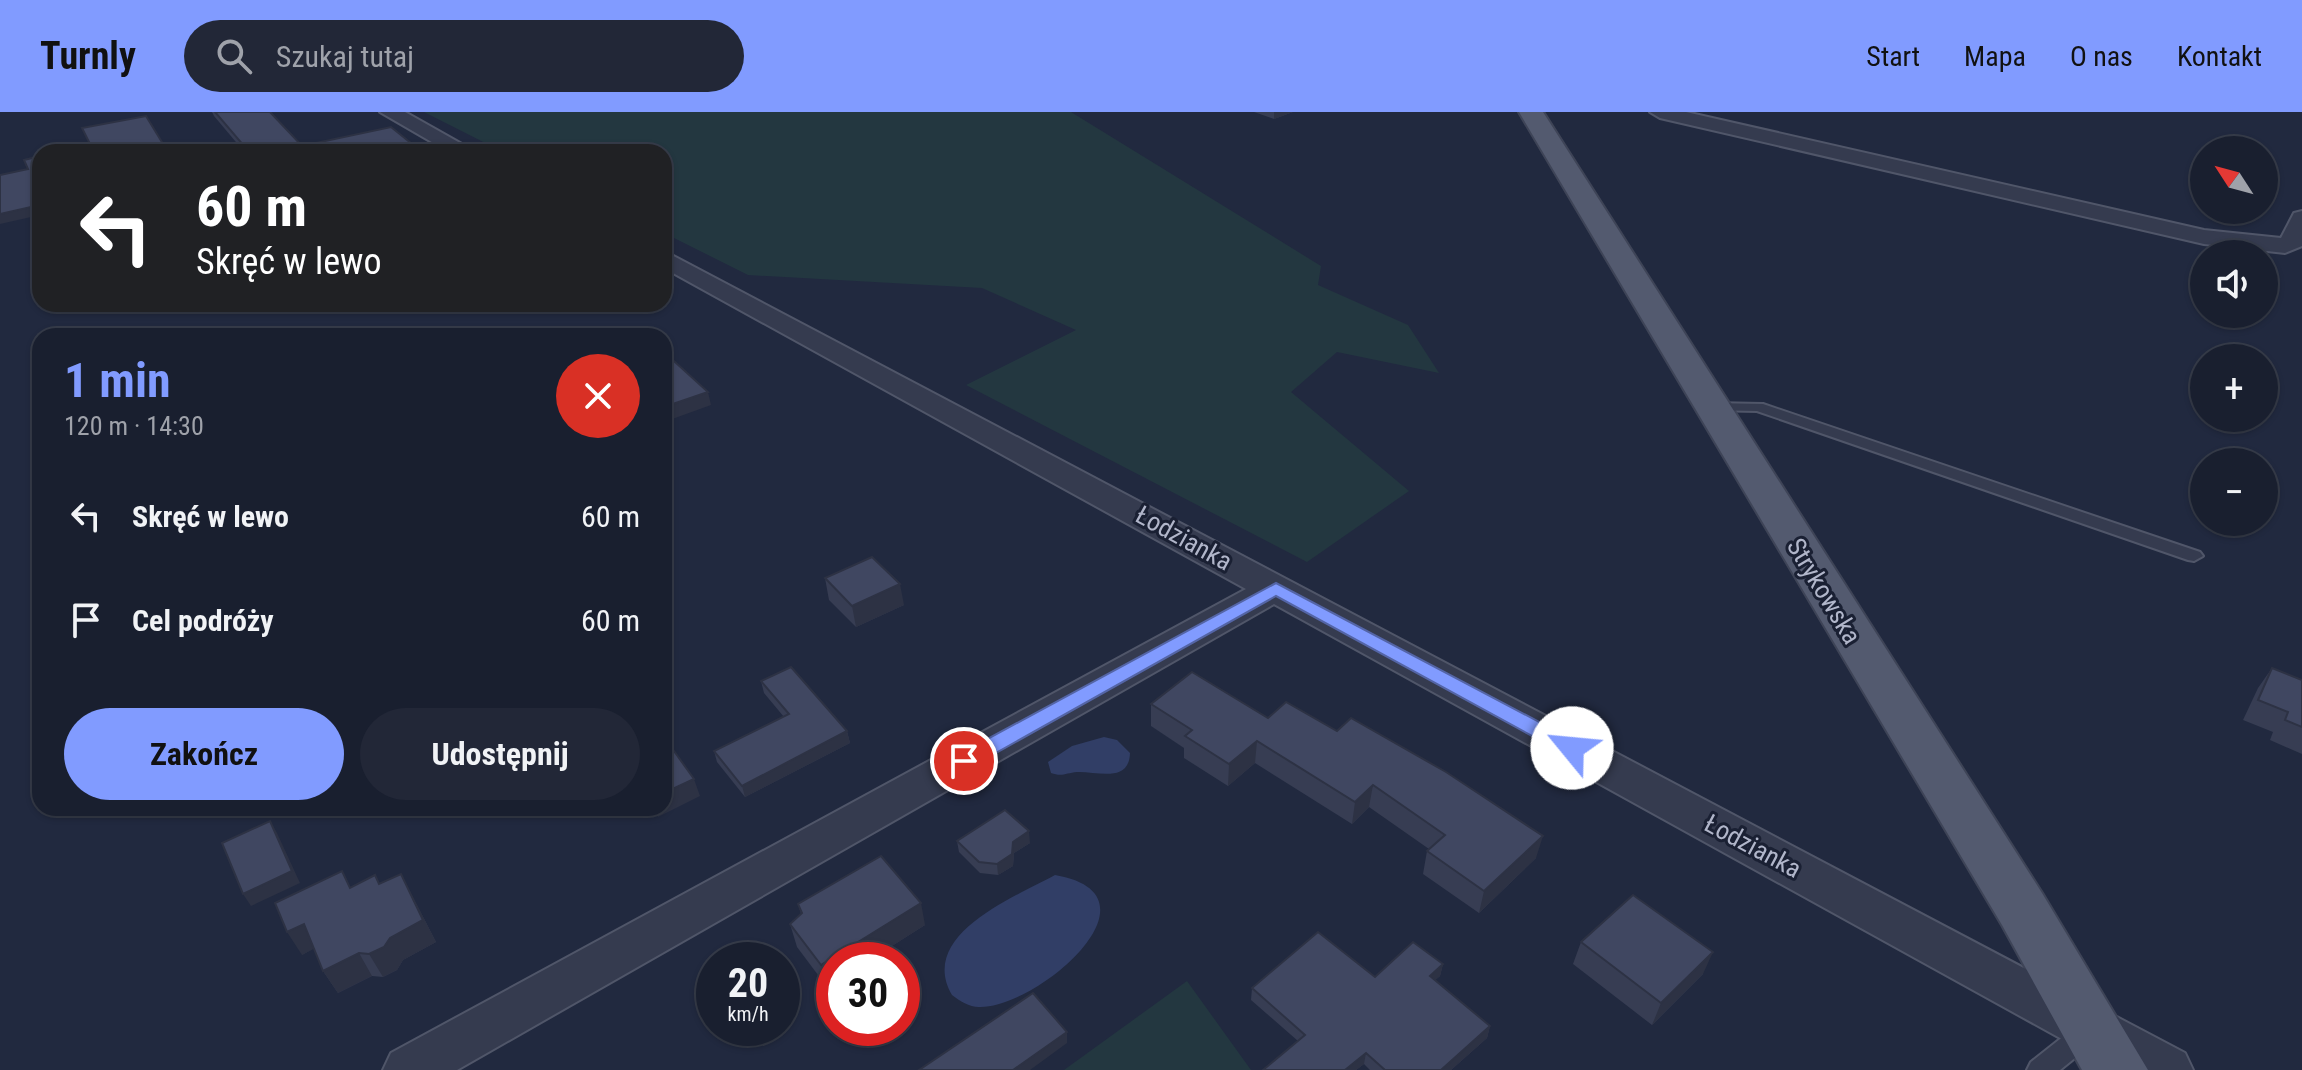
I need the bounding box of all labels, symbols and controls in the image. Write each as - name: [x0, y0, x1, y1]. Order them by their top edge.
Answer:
- search box: [184, 20, 744, 92]
- text: Turnly: [40, 34, 136, 78]
- icon: search: [212, 34, 256, 78]
- text: Szukaj tutaj: [276, 39, 414, 74]
- text: Start: [1866, 40, 1920, 73]
- text: Mapa: [1964, 40, 2026, 73]
- text: O nas: [2070, 40, 2133, 73]
- text: Kontakt: [2177, 40, 2262, 73]
- north arrow: [2190, 136, 2278, 224]
- map controls: [2190, 136, 2278, 536]
- text: 60 m: [196, 174, 307, 240]
- icon: left: [64, 176, 168, 280]
- button: sound: [2190, 240, 2278, 328]
- text: Skręć w lewo: [196, 241, 382, 283]
- button: +: [2190, 344, 2278, 432]
- text: 1 min: [64, 352, 171, 409]
- button: close: [556, 354, 640, 438]
- text: 120 m · 14:30: [64, 411, 204, 441]
- button: −: [2190, 448, 2278, 536]
- icon: left: [64, 494, 108, 538]
- text: Skręć w lewo: [132, 499, 289, 534]
- text: 60 m: [581, 499, 640, 534]
- street label: Łodzianka: [1131, 499, 1237, 577]
- street label: Strykowska: [1781, 533, 1867, 649]
- icon: arrive: [64, 598, 108, 642]
- text: Cel podróży: [132, 603, 274, 638]
- text: 60 m: [581, 603, 640, 638]
- position arrow: [1530, 706, 1614, 790]
- button: Zakończ: [64, 708, 344, 800]
- button: Udostępnij: [360, 708, 640, 800]
- pin: [930, 727, 998, 795]
- icon: arrive: [942, 739, 986, 783]
- street label: Łodzianka: [1700, 808, 1806, 884]
- speed limit sign: 30: [816, 942, 920, 1046]
- text: 20: [728, 960, 768, 1007]
- text: km/h: [727, 1002, 769, 1026]

